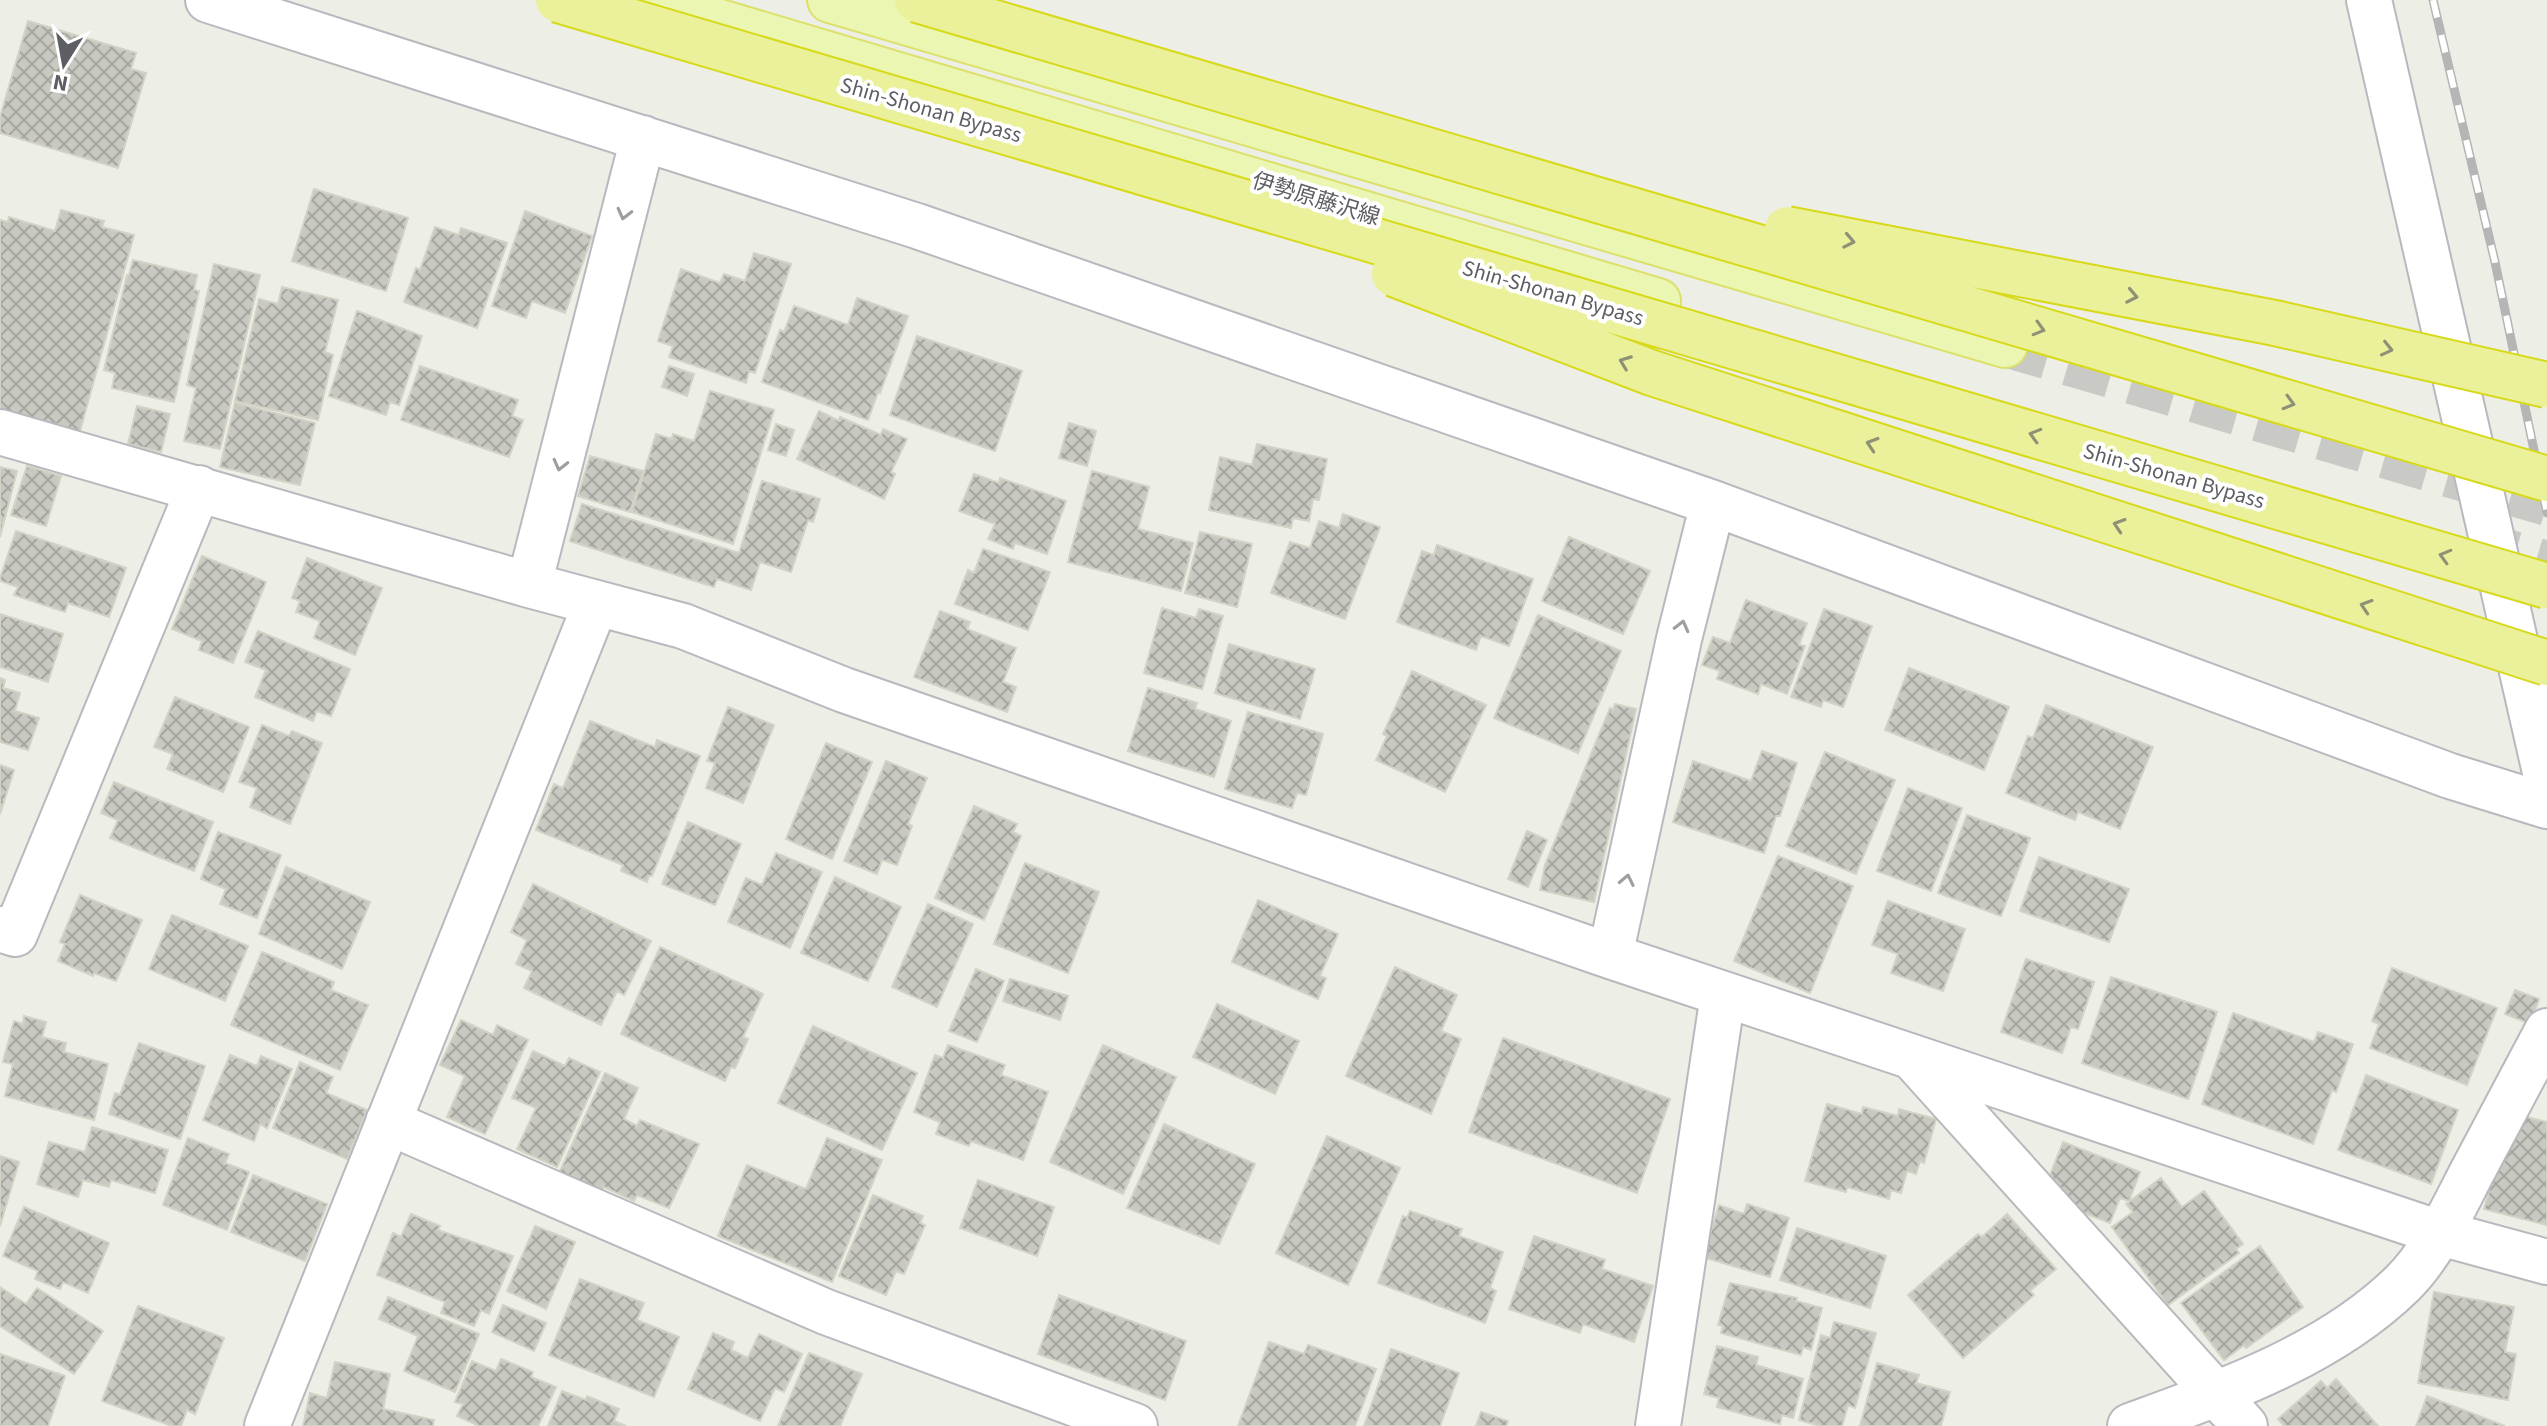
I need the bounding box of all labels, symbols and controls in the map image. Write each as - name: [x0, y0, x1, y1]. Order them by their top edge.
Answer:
- north arrow: [24, 24, 104, 104]
- text: N: [50, 66, 71, 100]
- street label: Shin-Shonan Bypass: [837, 69, 1025, 151]
- street label: 伊勢原藤沢線: [1248, 164, 1384, 234]
- one-way arrow: [616, 206, 633, 220]
- one-way arrow: [1843, 231, 1856, 248]
- street label: Shin-Shonan Bypass: [1459, 252, 1647, 334]
- one-way arrow: [2125, 286, 2139, 303]
- one-way arrow: [2032, 320, 2046, 336]
- one-way arrow: [2379, 340, 2393, 357]
- one-way arrow: [1619, 355, 1633, 372]
- one-way arrow: [2281, 394, 2295, 410]
- one-way arrow: [2028, 428, 2042, 444]
- street label: Shin-Shonan Bypass: [2080, 435, 2268, 517]
- one-way arrow: [1865, 438, 1879, 454]
- one-way arrow: [552, 458, 569, 472]
- one-way arrow: [2112, 518, 2126, 534]
- one-way arrow: [2439, 549, 2453, 565]
- one-way arrow: [2360, 599, 2374, 615]
- one-way arrow: [1673, 619, 1690, 633]
- one-way arrow: [1618, 874, 1635, 887]

